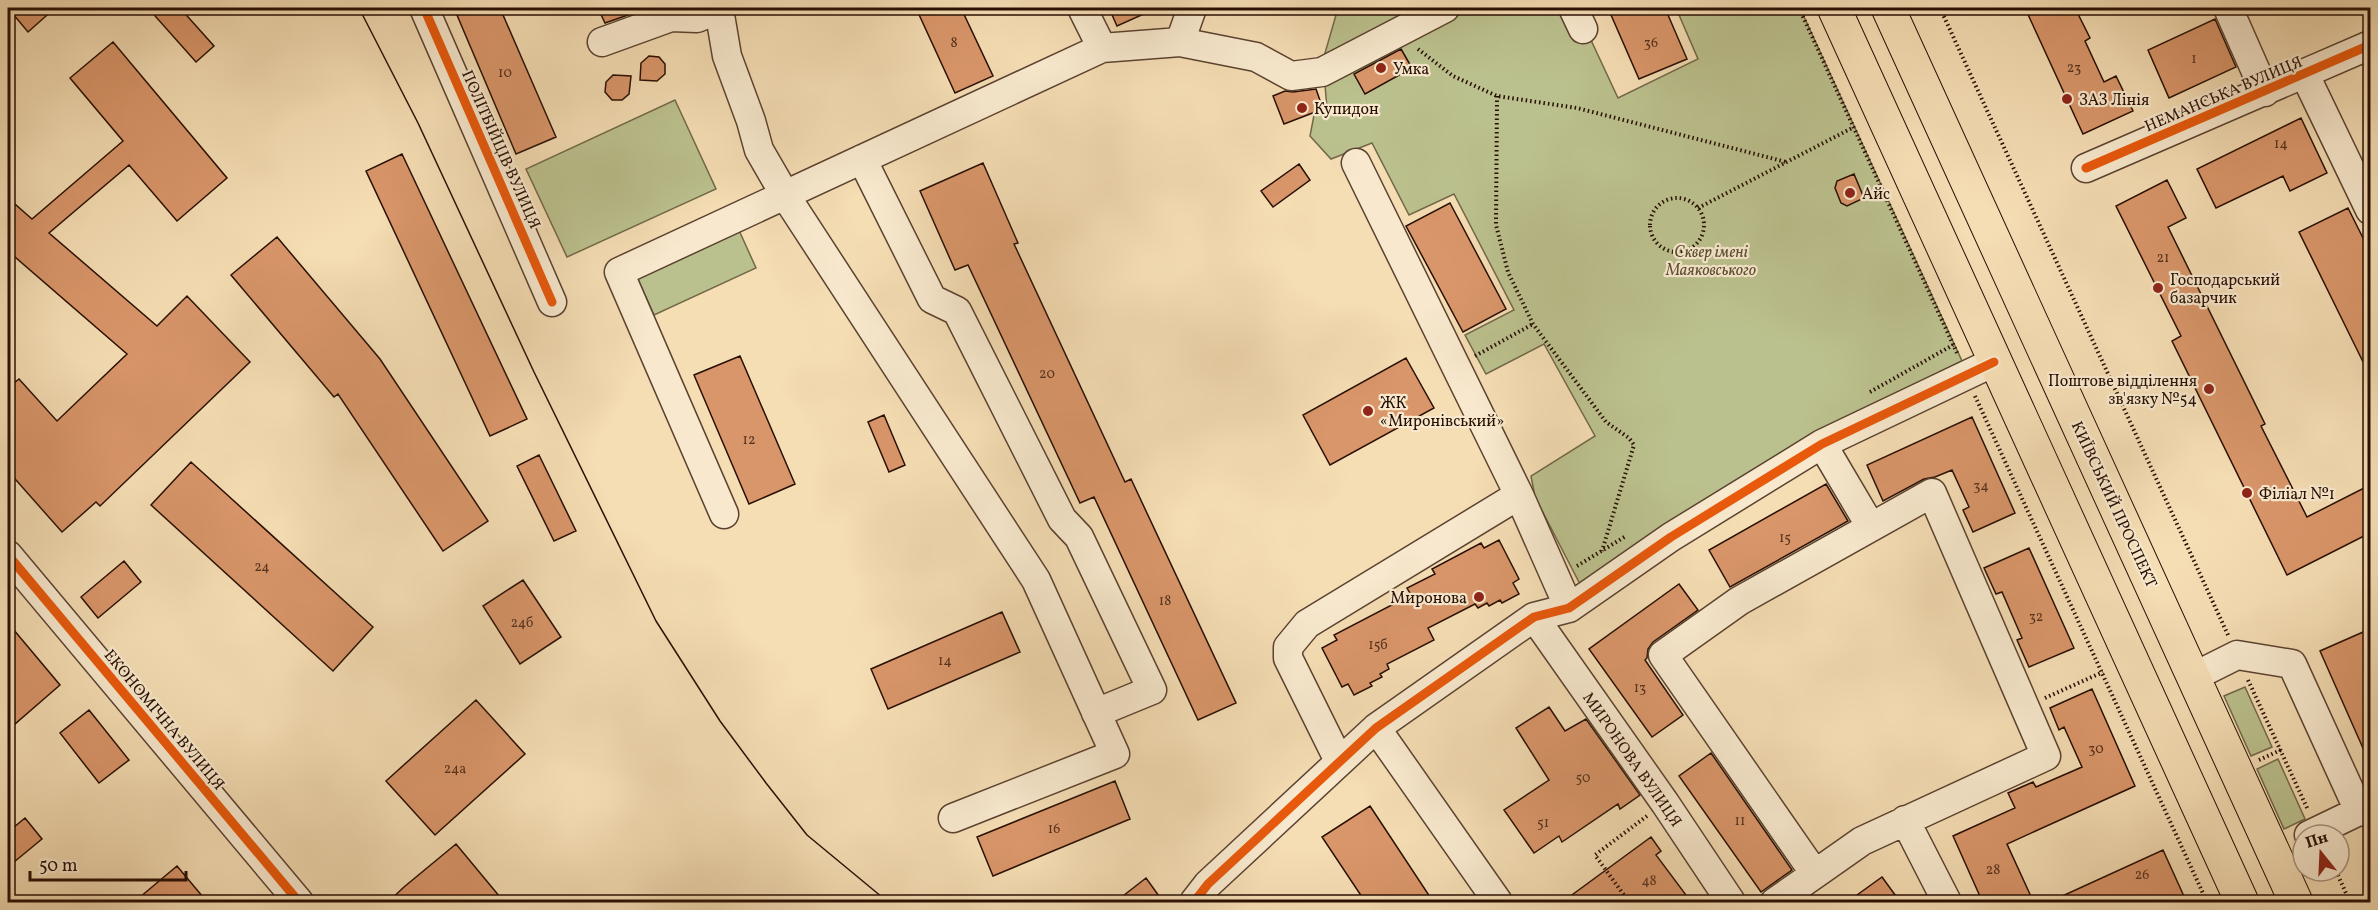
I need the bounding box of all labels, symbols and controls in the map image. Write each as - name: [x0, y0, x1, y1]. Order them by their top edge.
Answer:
- house number: 8: [950, 34, 958, 53]
- house number: 36: [1644, 34, 1658, 53]
- house number: 1: [2191, 50, 2197, 69]
- street label: НЕМАНСЬКА ВУЛИЦЯ: [2141, 52, 2306, 138]
- place label: Умка: [1393, 59, 1429, 81]
- house number: 23: [2067, 59, 2081, 78]
- marker: Умка: [1374, 61, 1388, 75]
- house number: 10: [498, 64, 512, 83]
- street label: ПОЛІТБІЙЦІВ ВУЛИЦЯ: [455, 67, 545, 233]
- place label: ЗАЗ Лінія: [2079, 90, 2149, 112]
- marker: ЗАЗ Лінія: [2060, 92, 2074, 106]
- place label: Купидон: [1314, 99, 1379, 121]
- marker: Купидон: [1295, 101, 1309, 115]
- house number: 14: [2274, 135, 2288, 154]
- place label: Айс: [1862, 184, 1890, 206]
- marker: Айс: [1843, 186, 1857, 200]
- park label: Сквер імені Маяковського: [1665, 242, 1757, 282]
- house number: 21: [2157, 249, 2169, 268]
- place label: Господарський базарчик: [2170, 270, 2280, 310]
- marker: Господарський базарчик: [2151, 281, 2165, 295]
- house number: 20: [1039, 365, 1055, 384]
- place label: Поштове відділення зв'язку №54: [2048, 371, 2197, 411]
- marker: Поштове відділення зв'язку №54: [2202, 382, 2216, 396]
- place label: ЖК «Миронівський»: [1380, 393, 1504, 433]
- marker: ЖК «Миронівський»: [1361, 404, 1375, 418]
- street label: КИЇВСЬКИЙ ПРОСПЕКТ: [2065, 418, 2161, 592]
- house number: 12: [743, 431, 755, 450]
- house number: 34: [1973, 477, 1989, 496]
- place label: Філіал №1: [2259, 484, 2335, 506]
- marker: Філіал №1: [2240, 486, 2254, 500]
- house number: 15: [1779, 529, 1791, 548]
- house number: 24: [254, 558, 270, 577]
- place label: Миронова: [1390, 588, 1467, 610]
- marker: Миронова: [1472, 590, 1486, 604]
- house number: 18: [1159, 592, 1171, 611]
- house number: 32: [2029, 608, 2043, 627]
- house number: 24б: [511, 614, 533, 633]
- house number: 15б: [1368, 636, 1388, 655]
- street label: ЕКОНОМІЧНА ВУЛИЦЯ: [98, 645, 229, 795]
- house number: 14: [938, 652, 952, 671]
- house number: 13: [1634, 679, 1646, 698]
- street label: МИРОНОВА ВУЛИЦЯ: [1576, 688, 1686, 832]
- house number: 30: [2088, 740, 2104, 759]
- house number: 24а: [444, 760, 466, 779]
- house number: 50: [1576, 769, 1590, 788]
- house number: 11: [1735, 812, 1745, 831]
- house number: 51: [1537, 814, 1549, 833]
- house number: 16: [1048, 820, 1060, 839]
- north arrow: [2291, 823, 2351, 883]
- text: Пн: [2303, 827, 2331, 855]
- scale bar: [30, 844, 186, 882]
- text: 50 m: [39, 854, 78, 879]
- house number: 28: [1986, 861, 2000, 880]
- house number: 26: [2135, 866, 2149, 885]
- house number: 48: [1641, 872, 1657, 891]

